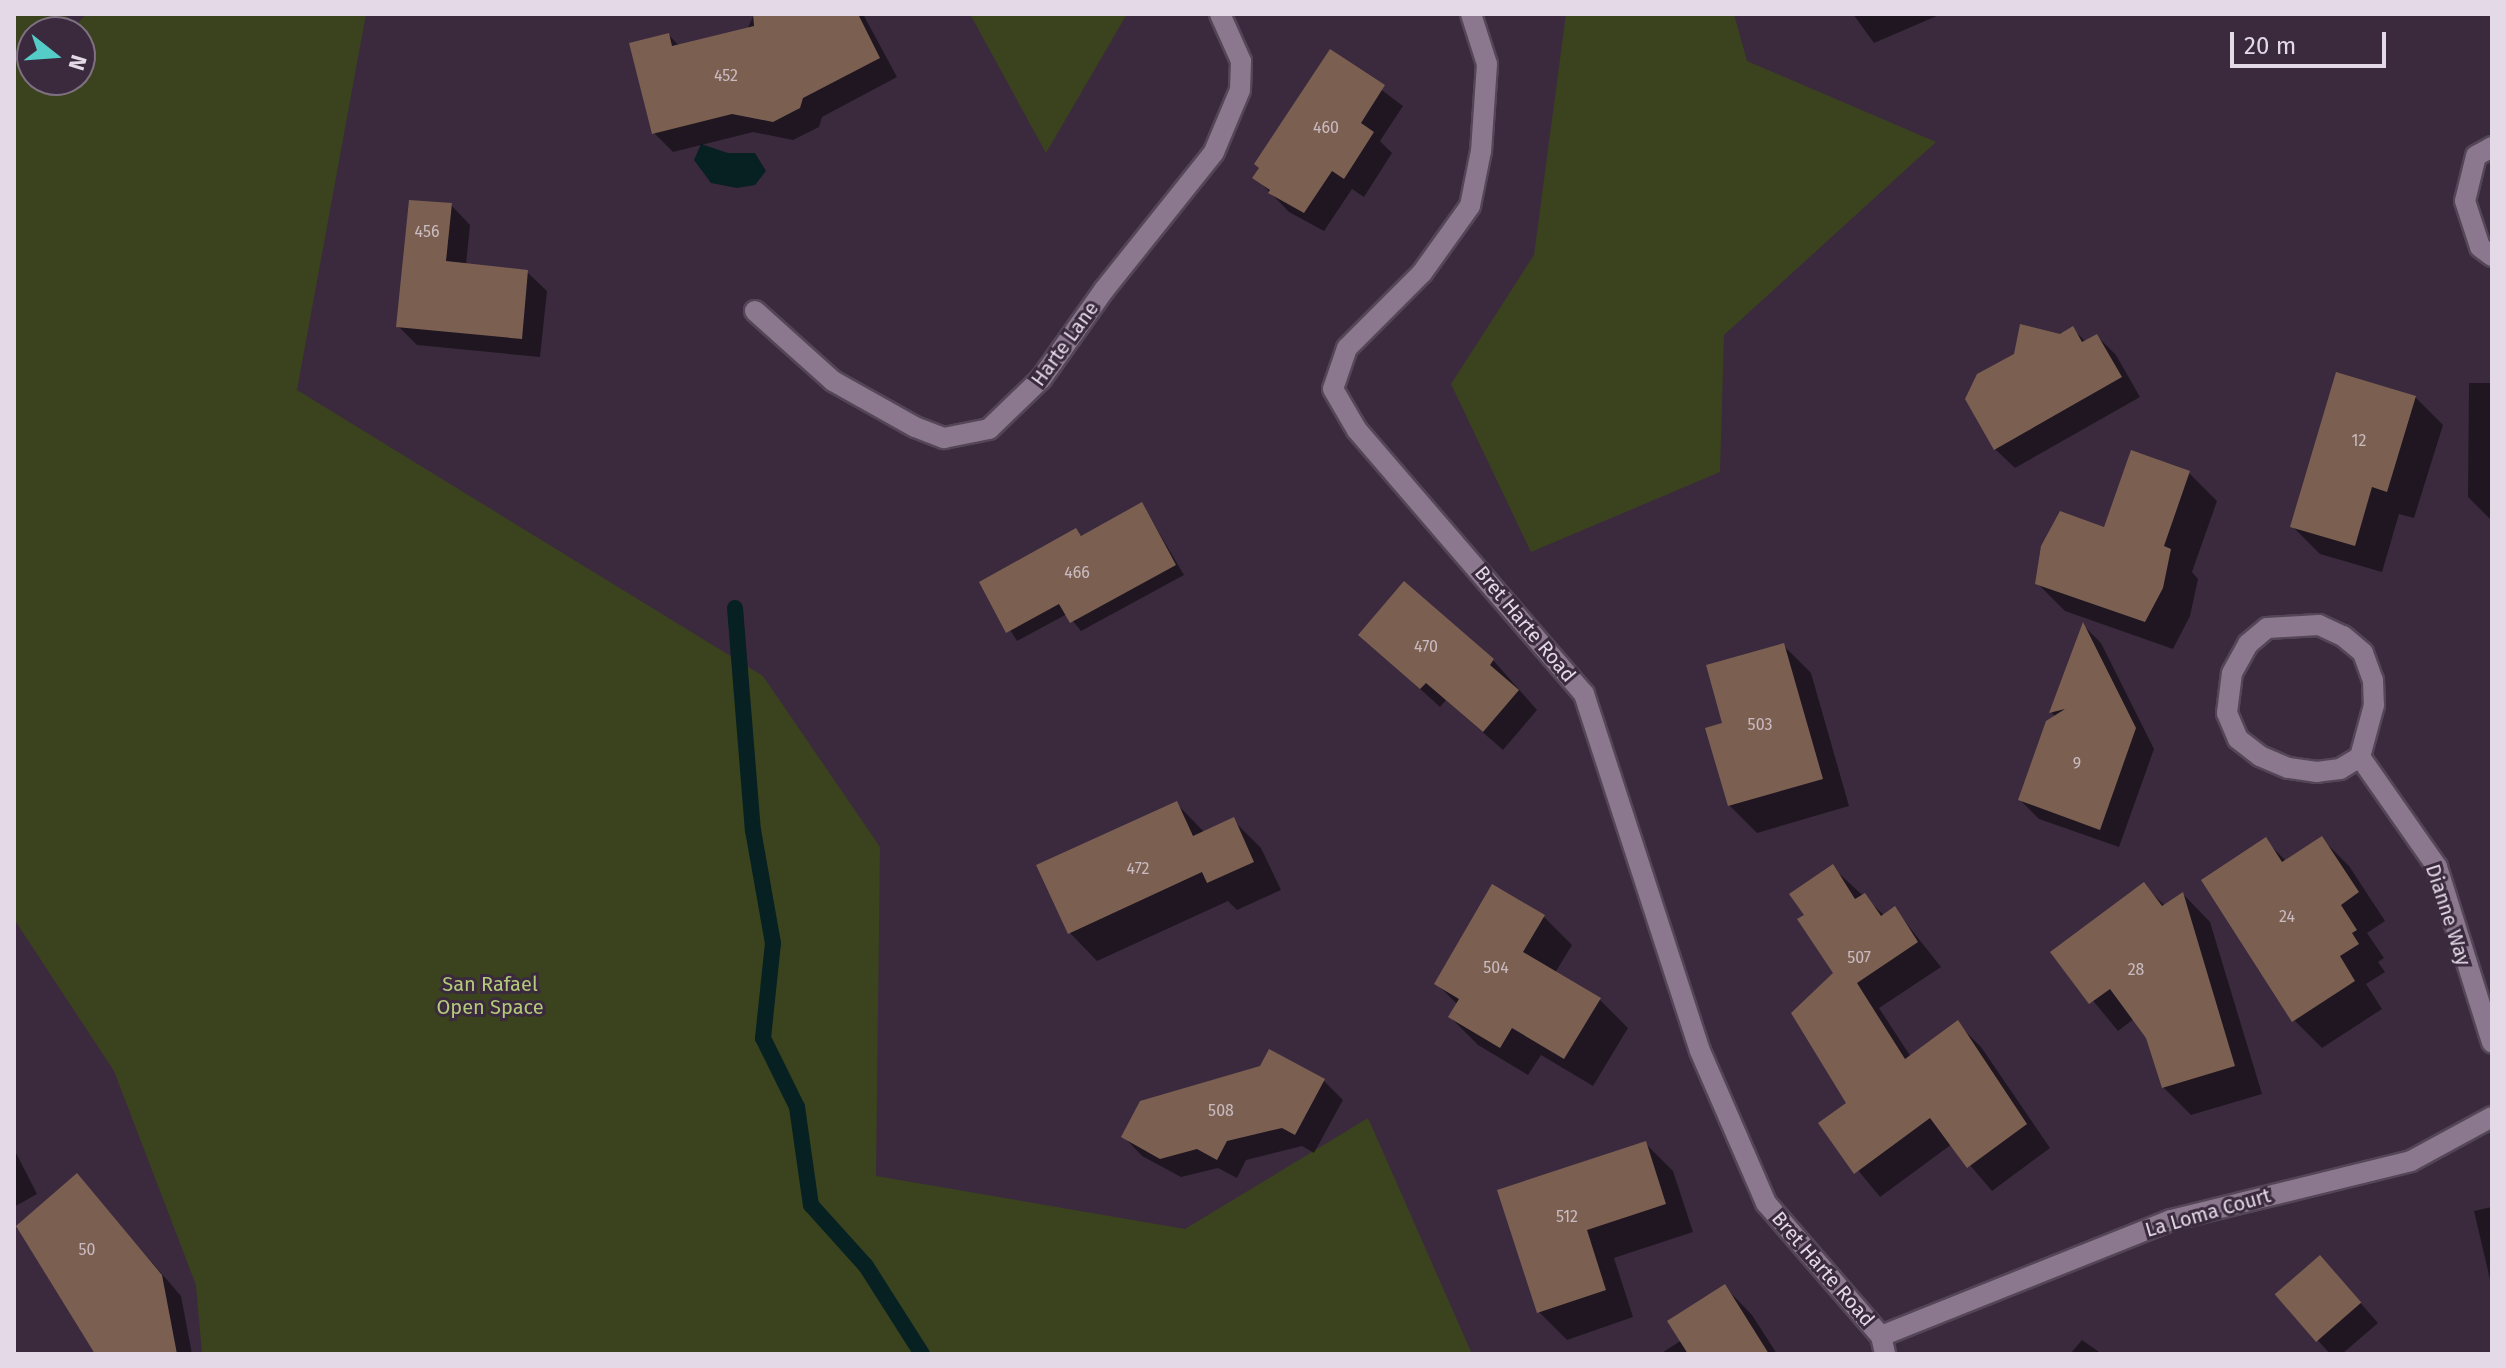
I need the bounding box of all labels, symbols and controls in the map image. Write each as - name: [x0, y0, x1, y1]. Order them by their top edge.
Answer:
- north arrow: [16, 16, 96, 96]
- scale bar: [2234, 16, 2390, 66]
- text: 20 m: [2244, 32, 2296, 60]
- text: N: [62, 52, 93, 74]
- house number: 452: [714, 66, 738, 86]
- house number: 460: [1313, 118, 1339, 138]
- house number: 456: [415, 222, 439, 242]
- street label: Harte Lane: [1026, 297, 1104, 391]
- house number: 12: [2352, 431, 2366, 451]
- street label: Bret Harte Road: [1469, 561, 1581, 687]
- house number: 466: [1064, 563, 1090, 583]
- house number: 470: [1414, 637, 1438, 657]
- house number: 503: [1748, 715, 1772, 735]
- house number: 9: [2073, 754, 2081, 774]
- house number: 472: [1127, 859, 1149, 879]
- street label: Dianne Way: [2420, 861, 2476, 969]
- house number: 24: [2279, 907, 2295, 927]
- house number: 507: [1847, 948, 1871, 968]
- house number: 504: [1483, 958, 1509, 978]
- house number: 28: [2128, 960, 2144, 980]
- park label: San Rafael Open Space: [436, 973, 544, 1020]
- house number: 508: [1208, 1101, 1234, 1121]
- street label: La Loma Court: [2142, 1184, 2274, 1242]
- house number: 512: [1556, 1207, 1578, 1227]
- street label: Bret Harte Road: [1767, 1207, 1879, 1331]
- house number: 50: [79, 1240, 95, 1260]

